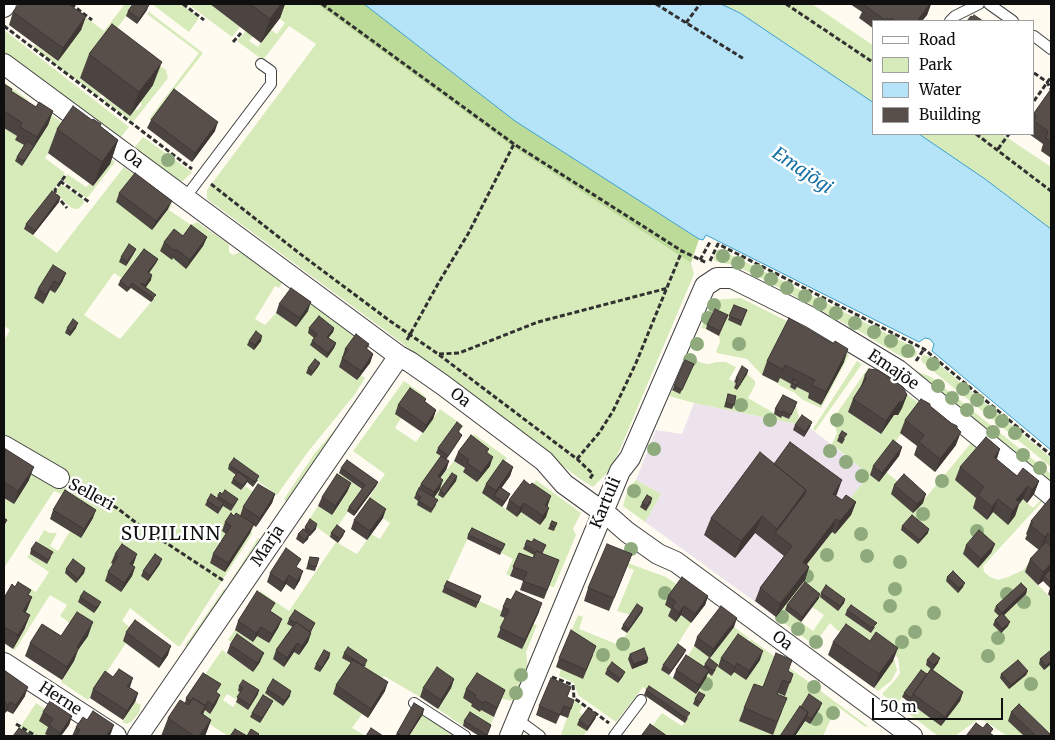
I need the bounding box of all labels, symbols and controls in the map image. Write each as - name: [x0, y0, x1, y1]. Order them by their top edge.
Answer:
- legend: [872, 20, 1035, 135]
- text: Road: [919, 30, 955, 49]
- text: Park: [919, 55, 952, 74]
- text: Water: [919, 80, 961, 99]
- text: Building: [919, 105, 981, 124]
- water label: Emajõgi: [768, 143, 836, 199]
- street label: Oa: [119, 145, 147, 173]
- street label: Emajõe: [864, 346, 922, 394]
- street label: Oa: [446, 384, 474, 412]
- street label: Selleri: [65, 475, 117, 515]
- street label: Kartuli: [587, 475, 625, 531]
- street label: Marja: [247, 522, 289, 570]
- district label: SUPILINN: [120, 524, 222, 546]
- street label: Oa: [768, 627, 796, 655]
- street label: Herne: [35, 678, 85, 720]
- scale bar: [875, 688, 1006, 720]
- text: 50 m: [880, 697, 917, 716]

